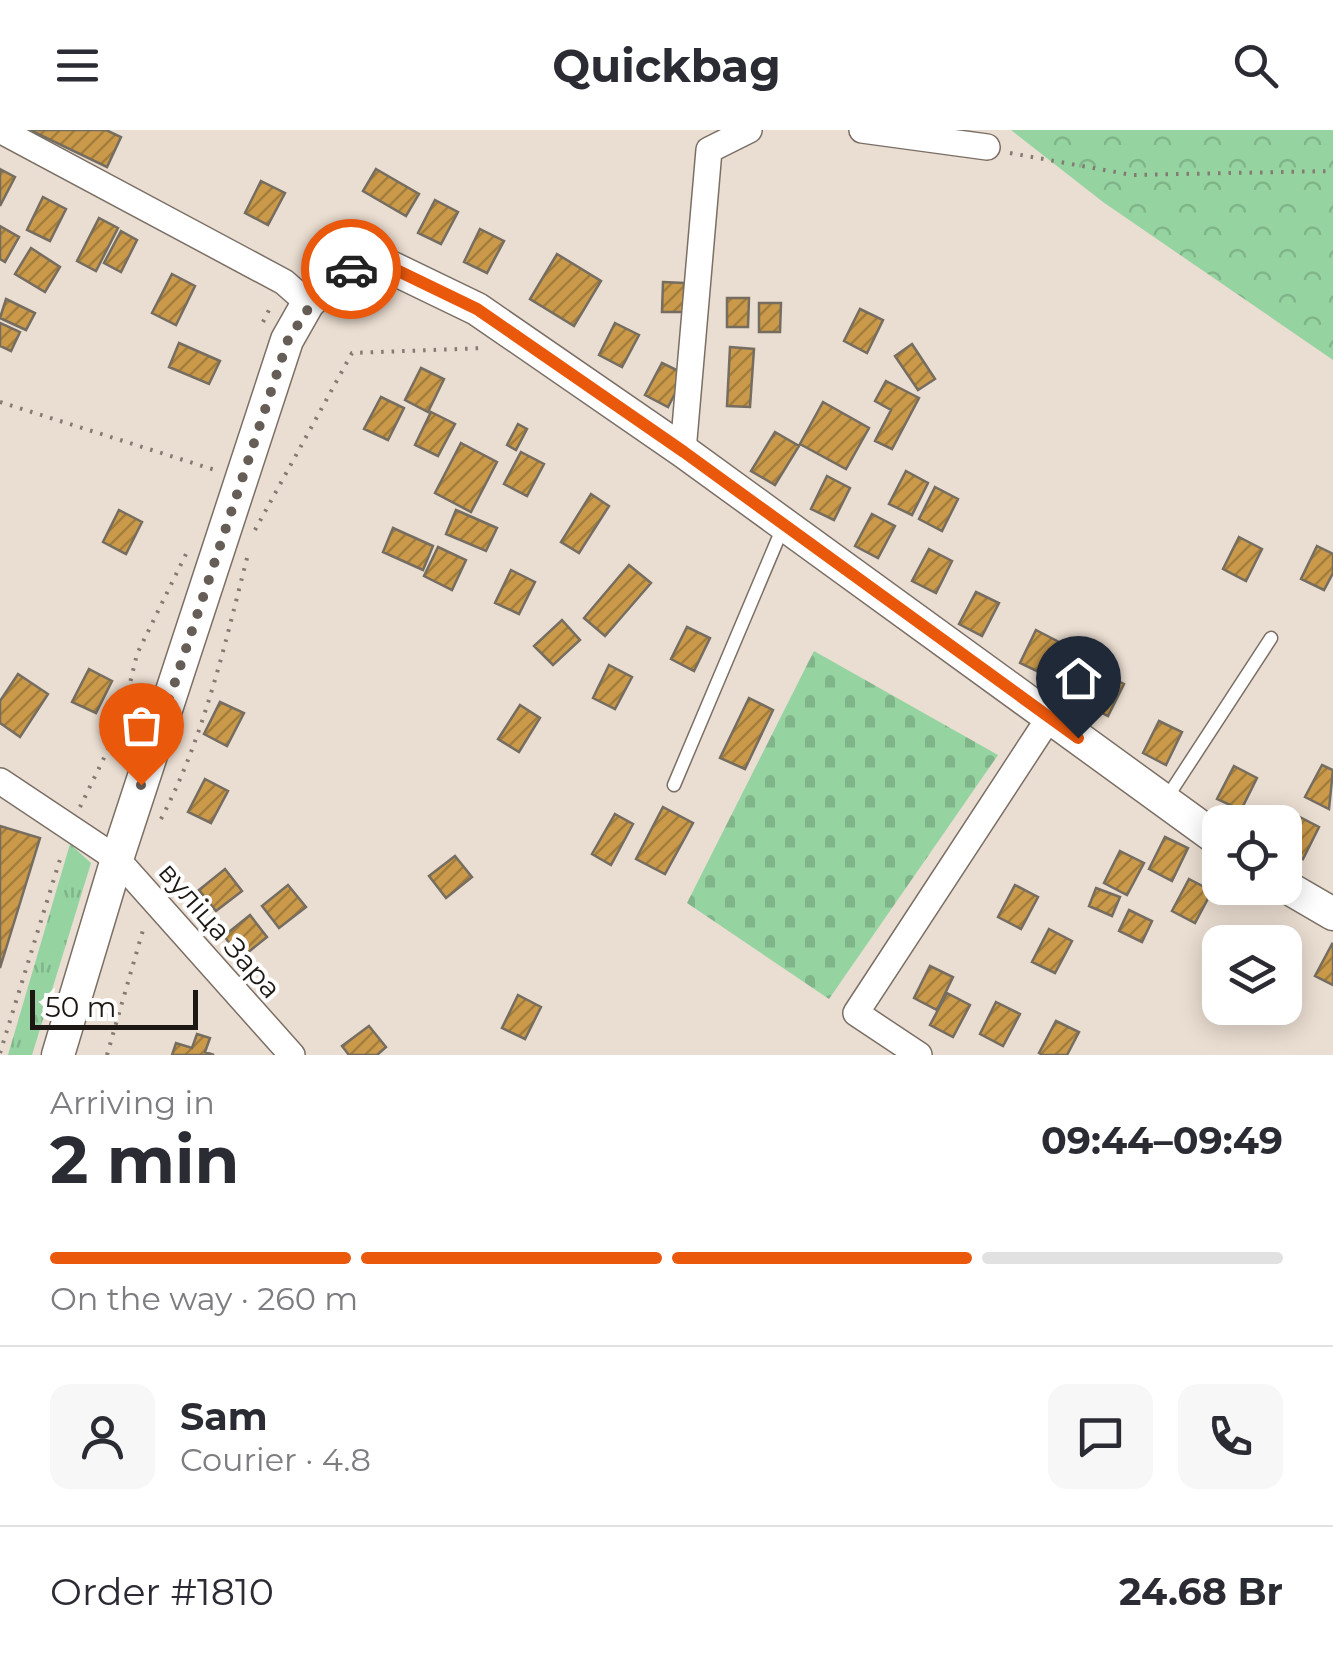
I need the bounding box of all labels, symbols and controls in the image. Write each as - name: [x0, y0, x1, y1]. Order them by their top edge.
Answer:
- icon: menu: [50, 38, 105, 93]
- text: Quickbag: [552, 38, 781, 93]
- icon: search: [1228, 38, 1283, 93]
- courier: [301, 219, 401, 319]
- icon: car: [324, 242, 379, 297]
- pin: [1036, 636, 1121, 739]
- icon: home: [1051, 651, 1106, 706]
- pin: [99, 683, 184, 786]
- icon: bag: [114, 698, 169, 753]
- map controls: [1202, 805, 1302, 1025]
- button: locate: [1202, 805, 1302, 905]
- street label: вуліца Зара: [152, 855, 288, 1005]
- button: layers: [1202, 925, 1302, 1025]
- scale bar: [30, 985, 198, 1030]
- text: 50 m: [45, 990, 116, 1024]
- text: Arriving in: [50, 1083, 215, 1122]
- text: 09:44–09:49: [1041, 1117, 1283, 1164]
- text: 2 min: [50, 1120, 239, 1199]
- text: On the way · 260 m: [50, 1279, 358, 1318]
- button: person: [50, 1384, 155, 1489]
- button: chat: [1048, 1384, 1153, 1489]
- button: phone: [1178, 1384, 1283, 1489]
- text: Sam: [180, 1393, 268, 1440]
- text: Courier · 4.8: [180, 1440, 371, 1479]
- text: Order #1810: [50, 1568, 274, 1615]
- text: 24.68 Br: [1119, 1568, 1283, 1615]

